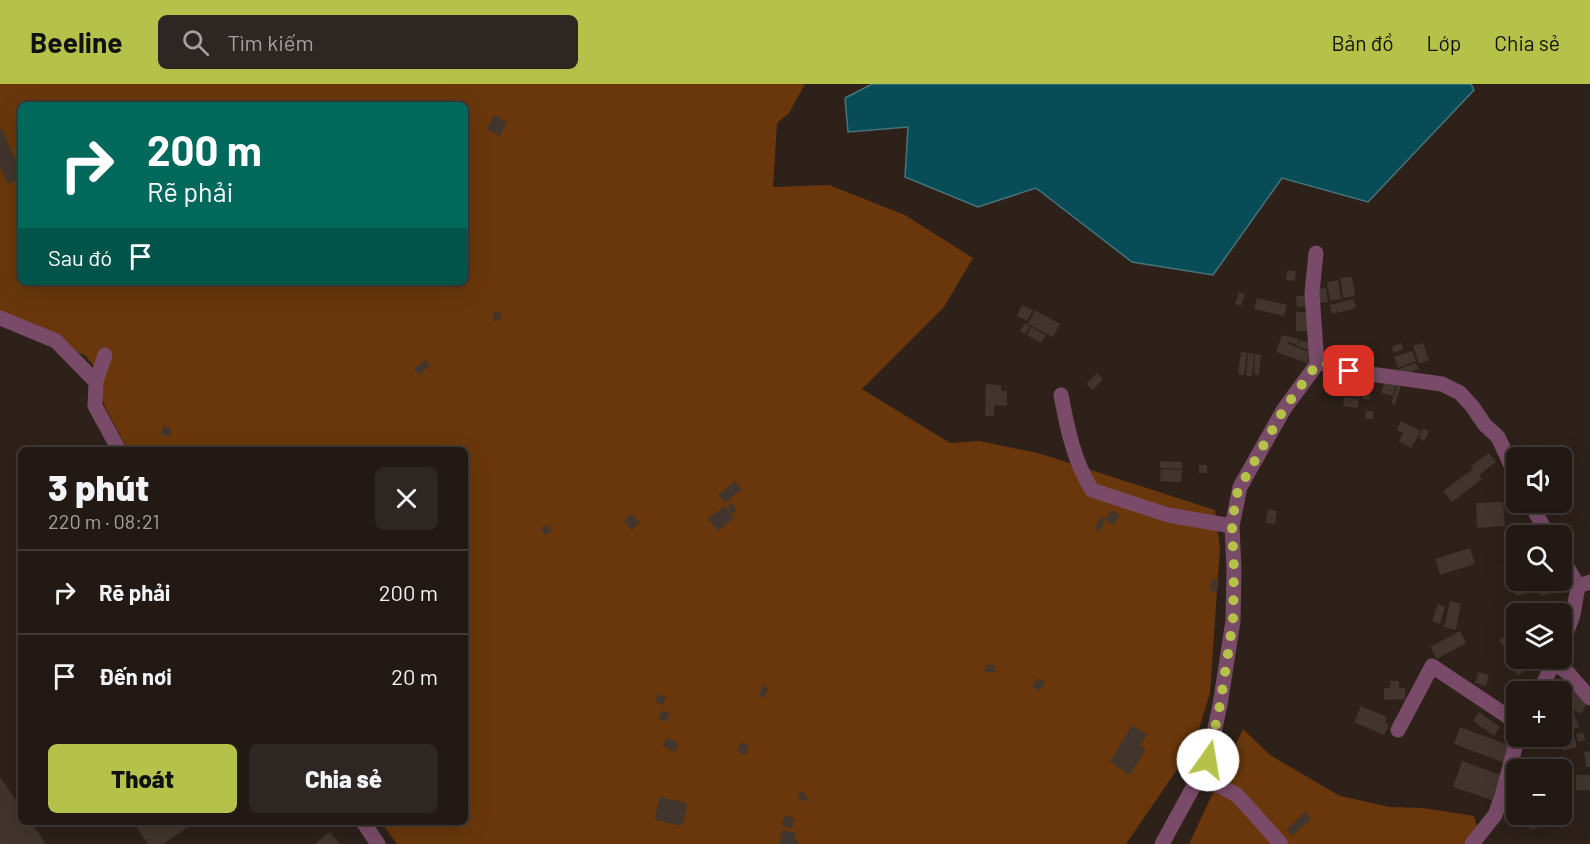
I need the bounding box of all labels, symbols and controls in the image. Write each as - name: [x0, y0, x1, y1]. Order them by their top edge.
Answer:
- search box: [158, 15, 578, 69]
- text: Beeline: [30, 25, 122, 59]
- icon: search: [179, 26, 212, 59]
- text: Tìm kiếm: [227, 29, 314, 55]
- text: Bản đồ: [1332, 30, 1394, 55]
- text: Lớp: [1427, 30, 1461, 55]
- text: Chia sẻ: [1494, 30, 1560, 55]
- text: 200 m: [147, 124, 262, 174]
- icon: right: [48, 126, 126, 204]
- text: Rẽ phải: [147, 175, 233, 207]
- icon: arrive: [124, 240, 157, 273]
- text: Sau đó: [48, 244, 112, 270]
- pin: [1323, 345, 1374, 396]
- icon: arrive: [1332, 354, 1365, 387]
- map controls: [1506, 447, 1572, 825]
- button: sound: [1506, 447, 1572, 513]
- text: 3 phút: [48, 465, 149, 508]
- button: close: [375, 467, 438, 530]
- text: 220 m · 08:21: [48, 509, 159, 533]
- button: search: [1506, 525, 1572, 591]
- icon: right: [48, 576, 81, 609]
- text: Rẽ phải: [99, 579, 170, 605]
- text: 200 m: [379, 579, 438, 605]
- button: layers: [1506, 603, 1572, 669]
- icon: arrive: [48, 660, 81, 693]
- text: Đến nơi: [99, 663, 172, 689]
- text: 20 m: [391, 663, 438, 689]
- button: +: [1506, 681, 1572, 747]
- position arrow: [1176, 728, 1240, 792]
- button: Thoát: [48, 744, 237, 813]
- button: Chia sẻ: [249, 744, 438, 813]
- button: −: [1506, 759, 1572, 825]

